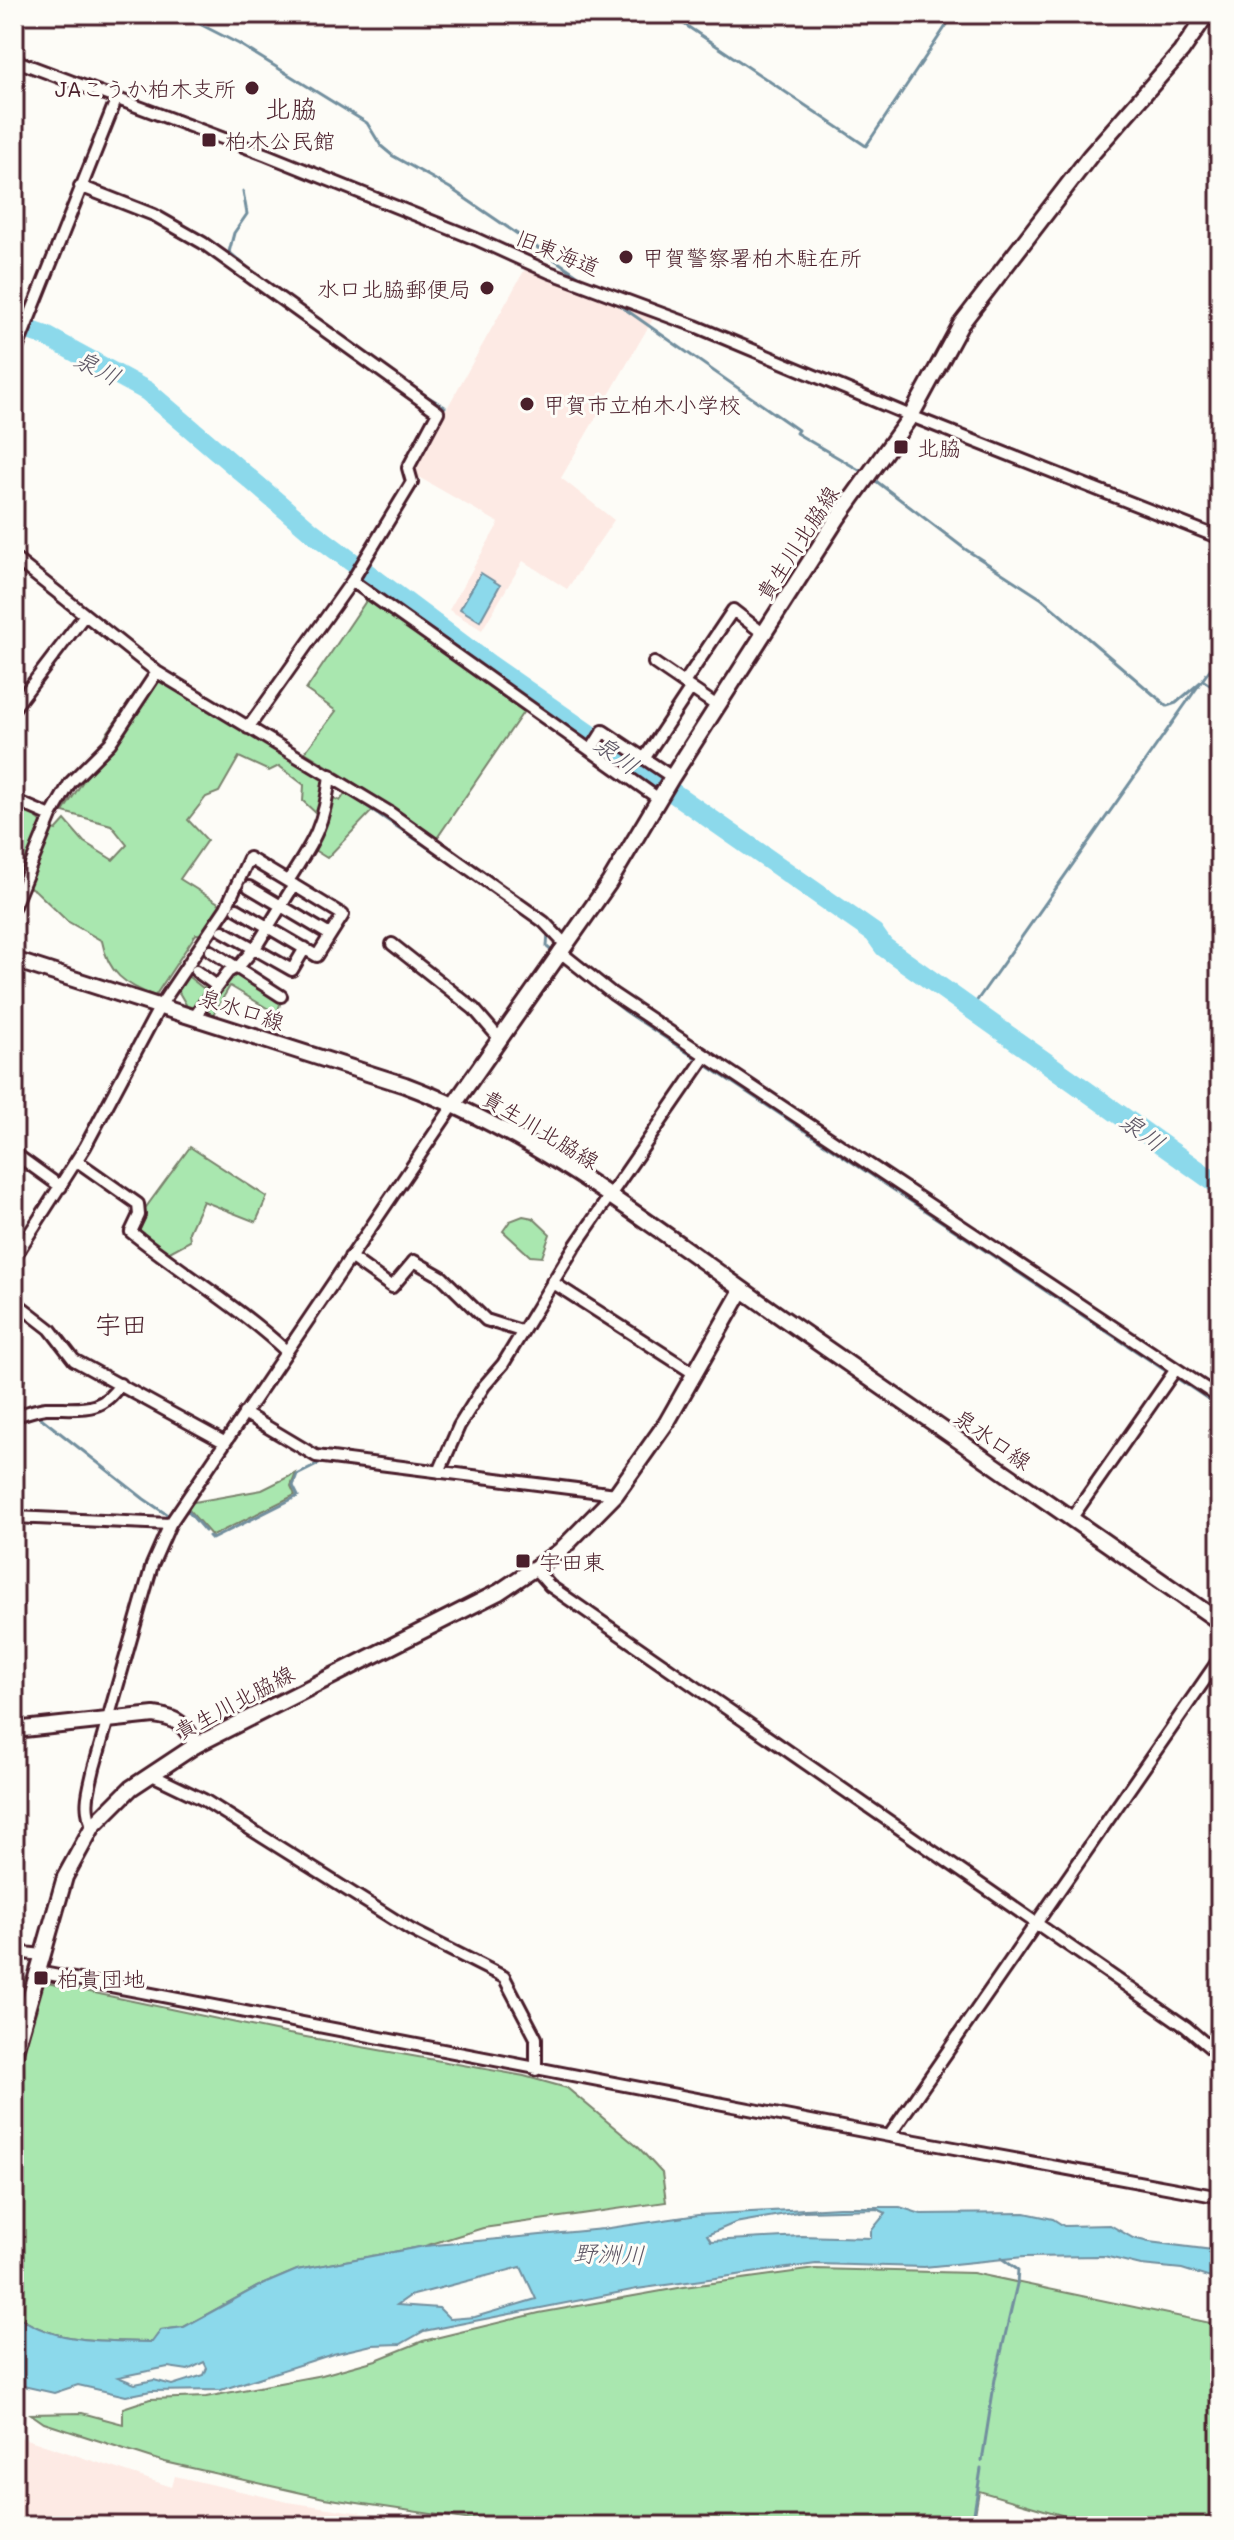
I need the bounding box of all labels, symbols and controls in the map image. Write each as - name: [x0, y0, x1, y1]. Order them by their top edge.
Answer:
- place label: JAこうか柏木支所: [55, 74, 236, 103]
- marker: JAこうか柏木支所: [243, 79, 261, 97]
- district label: 北脇: [265, 91, 317, 125]
- place label: 柏木公民館: [225, 126, 335, 155]
- marker: 柏木公民館: [200, 131, 218, 149]
- street label: 旧東海道: [512, 222, 604, 282]
- place label: 甲賀警察署柏木駐在所: [642, 243, 862, 272]
- marker: 甲賀警察署柏木駐在所: [617, 248, 635, 266]
- place label: 水口北脇郵便局: [317, 274, 471, 303]
- marker: 水口北脇郵便局: [478, 279, 496, 297]
- water label: 泉川: [70, 342, 126, 392]
- place label: 甲賀市立柏木小学校: [543, 390, 741, 419]
- marker: 甲賀市立柏木小学校: [518, 395, 536, 413]
- place label: 北脇: [917, 433, 961, 462]
- marker: 北脇: [892, 438, 910, 456]
- street label: 貴生川北脇線: [749, 480, 845, 606]
- water label: 泉川: [588, 727, 646, 781]
- street label: 泉水口線: [196, 982, 288, 1036]
- street label: 貴生川北脇線: [477, 1083, 605, 1175]
- water label: 泉川: [1114, 1104, 1172, 1158]
- district label: 宇田: [95, 1307, 147, 1341]
- street label: 泉水口線: [949, 1402, 1037, 1476]
- place label: 宇田東: [539, 1547, 605, 1576]
- marker: 宇田東: [514, 1552, 532, 1570]
- street label: 貴生川北脇線: [169, 1658, 299, 1746]
- place label: 柏貴団地: [57, 1964, 145, 1993]
- marker: 柏貴団地: [32, 1969, 50, 1987]
- water label: 野洲川: [572, 2236, 646, 2270]

